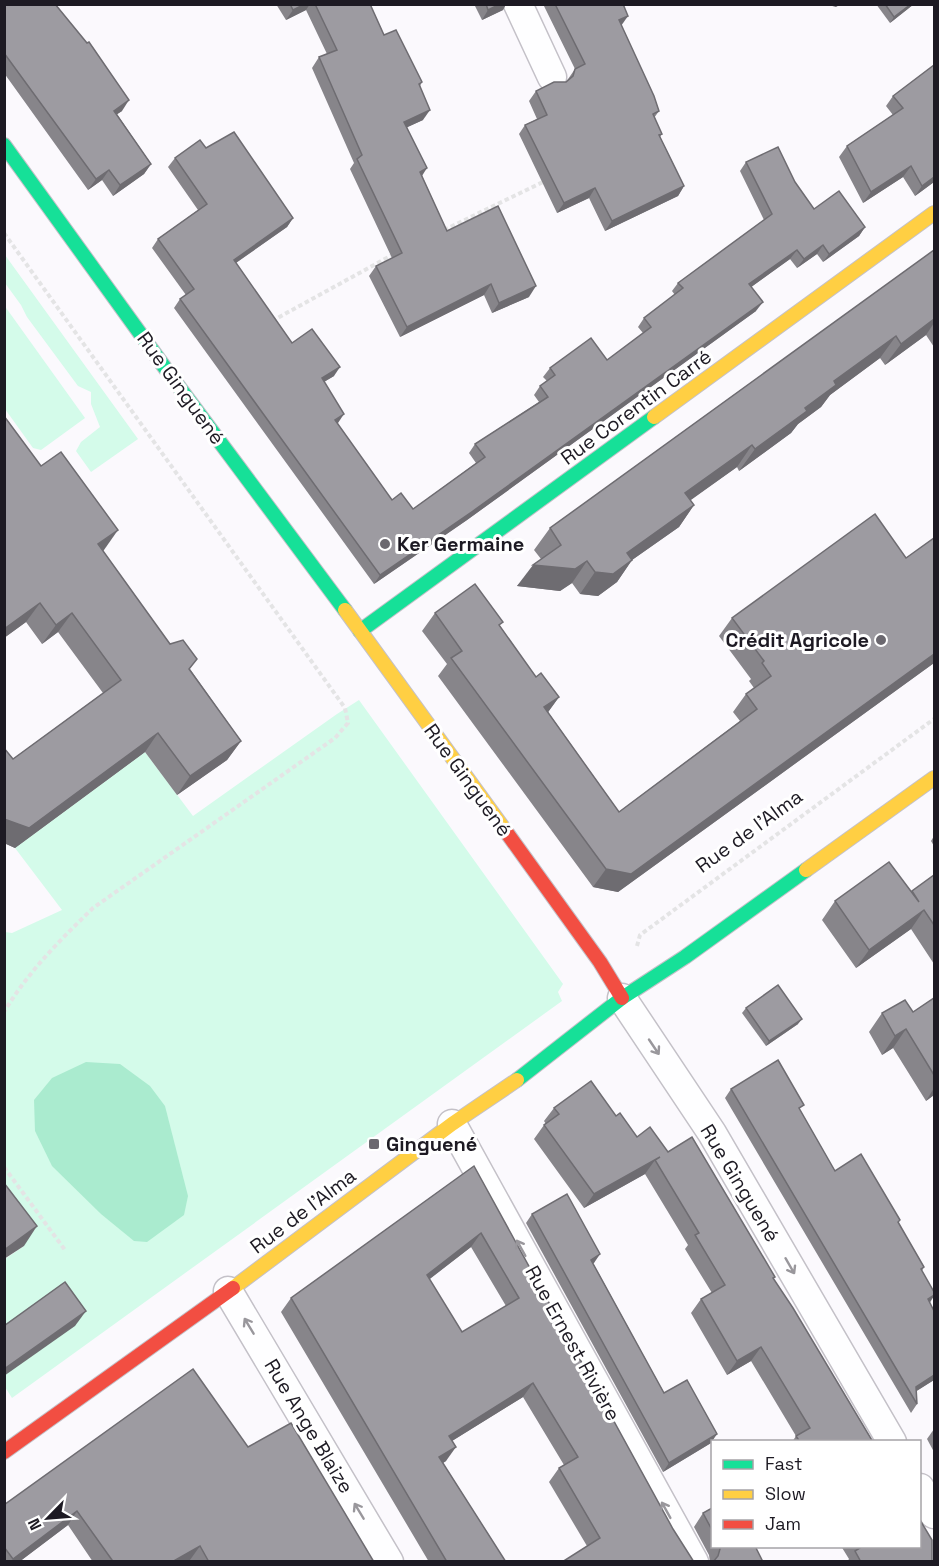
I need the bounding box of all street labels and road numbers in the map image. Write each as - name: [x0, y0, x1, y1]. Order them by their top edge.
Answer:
- street label: Rue Ginguené: [131, 326, 231, 450]
- street label: Rue Corentin Carré: [555, 343, 717, 471]
- street label: Rue Ginguené: [418, 718, 518, 842]
- street label: Rue de l'Alma: [690, 783, 808, 879]
- street label: Rue Ginguené: [695, 1119, 785, 1247]
- street label: Rue de l'Alma: [245, 1163, 361, 1259]
- street label: Rue Ernest Rivière: [520, 1261, 626, 1425]
- street label: Rue Ange Blaize: [259, 1354, 359, 1498]

